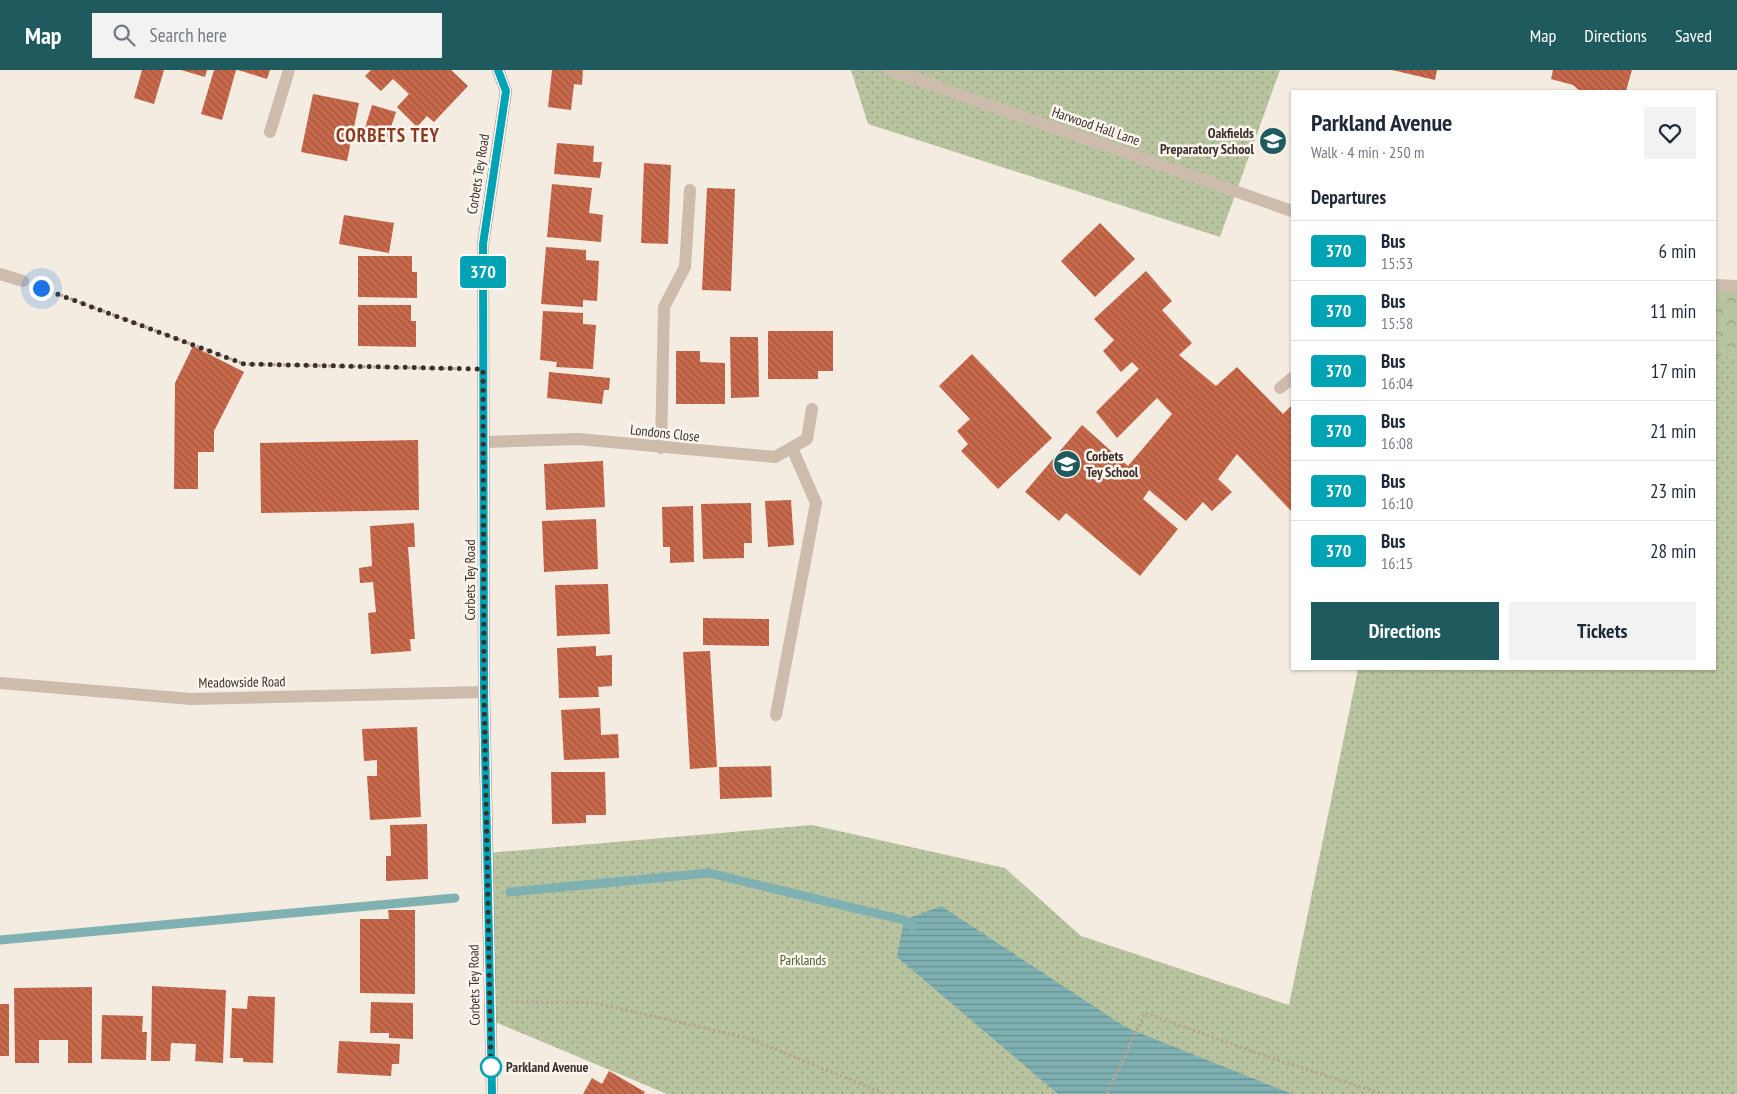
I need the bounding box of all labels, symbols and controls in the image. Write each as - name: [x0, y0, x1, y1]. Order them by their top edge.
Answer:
- search box: [92, 13, 442, 58]
- text: Map: [25, 20, 62, 51]
- icon: search: [110, 21, 138, 49]
- text: Search here: [150, 23, 227, 47]
- text: Map: [1530, 24, 1556, 47]
- text: Directions: [1584, 24, 1647, 47]
- text: Saved: [1675, 24, 1712, 47]
- street label: Harwood Hall Lane: [1050, 103, 1143, 150]
- text: Parkland Avenue: [1311, 107, 1452, 138]
- button: heart: [1644, 107, 1696, 159]
- district label: CORBETS TEY: [336, 123, 440, 147]
- place label: Oakfields Preparatory School: [1160, 124, 1255, 158]
- school or university icon: Oakfields Preparatory School: [1258, 126, 1288, 156]
- street label: Corbets Tey Road: [463, 133, 493, 215]
- text: Walk · 4 min · 250 m: [1311, 142, 1424, 162]
- text: Departures: [1311, 185, 1386, 209]
- text: Bus: [1381, 229, 1405, 253]
- text: 370: [1326, 239, 1351, 262]
- text: 6 min: [1659, 239, 1696, 263]
- text: 15:53: [1381, 253, 1413, 273]
- line badge: 370: [454, 256, 512, 288]
- text: 370: [470, 260, 496, 283]
- your location: [29, 276, 54, 301]
- text: Bus: [1381, 289, 1405, 313]
- text: 370: [1326, 299, 1351, 322]
- text: 11 min: [1650, 299, 1696, 323]
- text: 15:58: [1381, 313, 1413, 333]
- text: Bus: [1381, 349, 1405, 373]
- text: 370: [1326, 359, 1351, 382]
- text: 17 min: [1651, 359, 1696, 383]
- text: 16:04: [1381, 373, 1413, 393]
- text: Bus: [1381, 409, 1405, 433]
- text: 370: [1326, 419, 1351, 442]
- text: 21 min: [1650, 419, 1696, 443]
- street label: Londons Close: [629, 420, 701, 446]
- text: 16:08: [1381, 433, 1413, 453]
- place label: Corbets Tey School: [1086, 447, 1139, 481]
- school or university icon: Corbets Tey School: [1052, 449, 1082, 479]
- text: Bus: [1381, 469, 1405, 493]
- text: 370: [1326, 479, 1351, 502]
- text: 23 min: [1650, 479, 1696, 503]
- text: 16:10: [1381, 493, 1413, 513]
- text: Bus: [1381, 529, 1405, 553]
- street label: Corbets Tey Road: [461, 539, 479, 621]
- text: 370: [1326, 539, 1351, 562]
- text: 28 min: [1650, 539, 1696, 563]
- text: 16:15: [1381, 553, 1413, 573]
- button: Directions: [1311, 602, 1499, 660]
- button: Tickets: [1509, 602, 1696, 660]
- street label: Meadowside Road: [198, 672, 286, 692]
- street label: Corbets Tey Road: [464, 944, 484, 1026]
- park label: Parklands: [780, 951, 827, 969]
- marker: Parkland Avenue: [480, 1056, 502, 1078]
- place label: Parkland Avenue: [506, 1058, 588, 1076]

